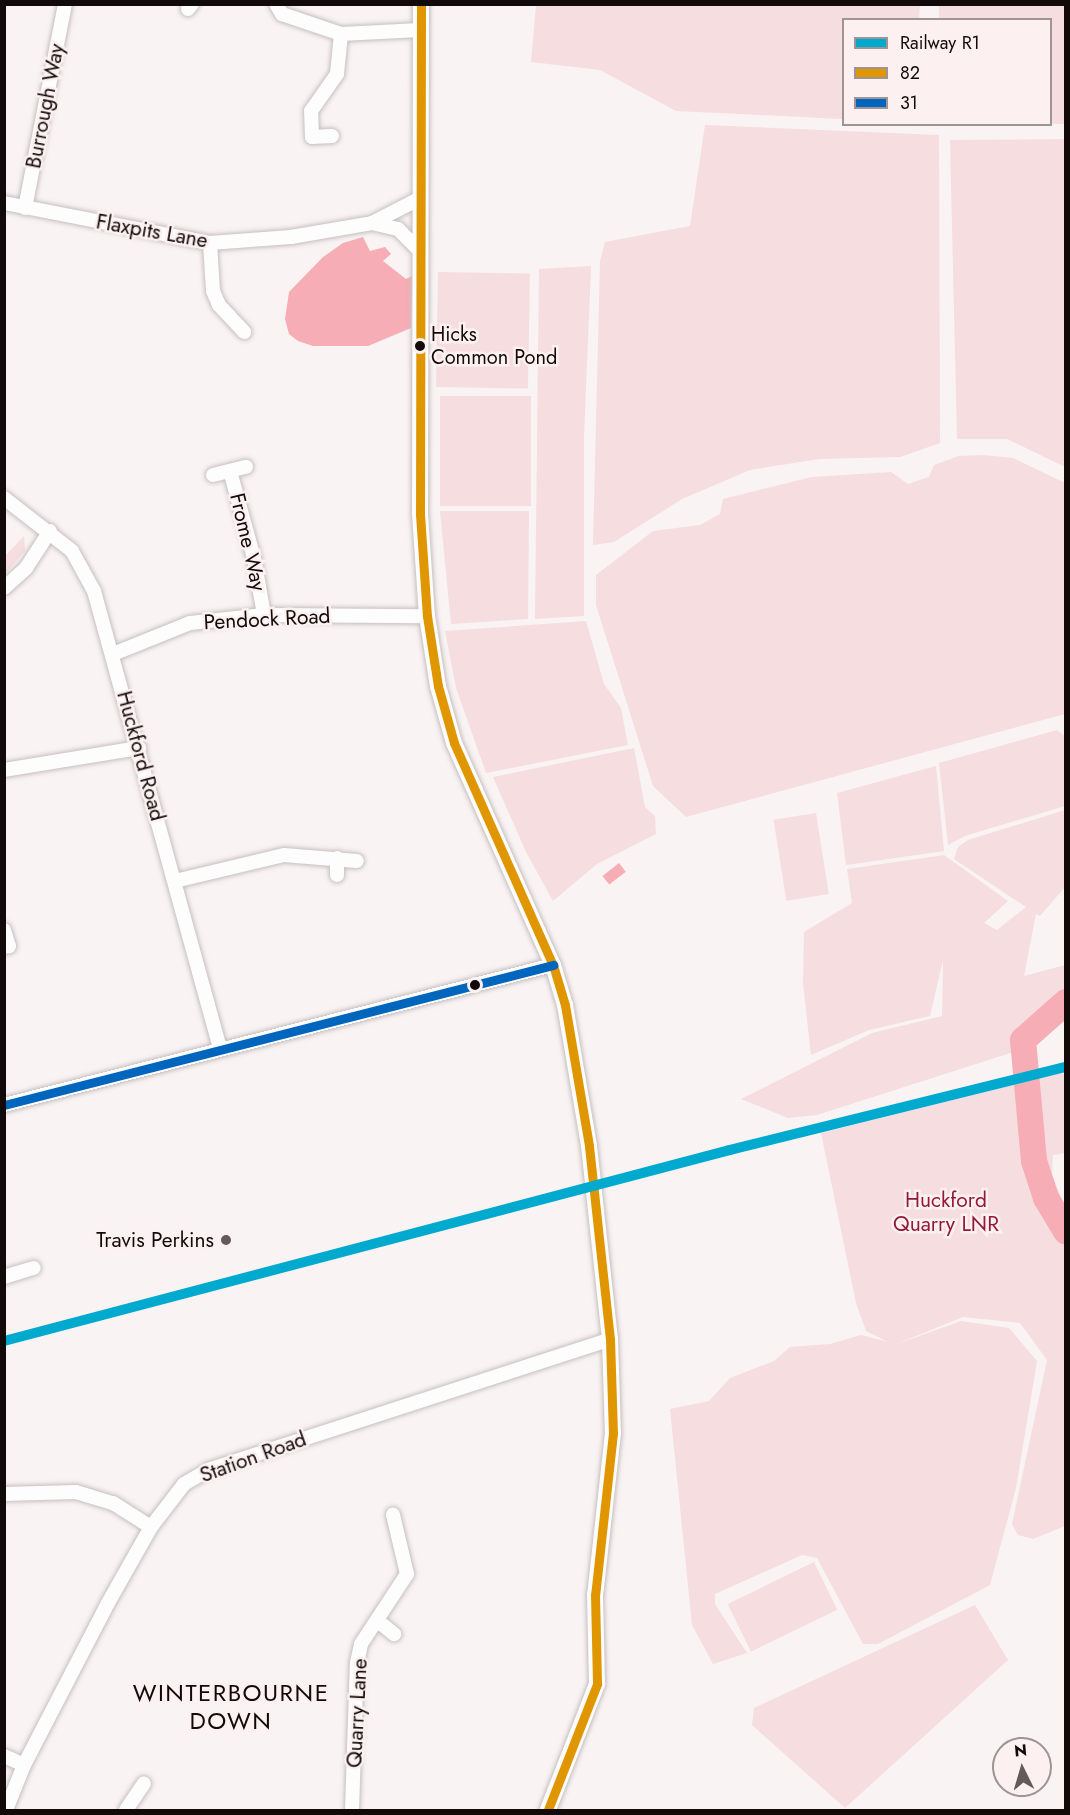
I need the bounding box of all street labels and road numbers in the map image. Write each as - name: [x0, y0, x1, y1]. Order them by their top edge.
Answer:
- street label: Burrough Way: [21, 41, 69, 171]
- street label: Flaxpits Lane: [94, 209, 210, 253]
- street label: Frome Way: [224, 491, 272, 593]
- street label: Pendock Road: [203, 603, 331, 635]
- street label: Huckford Road: [112, 688, 170, 824]
- street label: Station Road: [196, 1426, 310, 1488]
- street label: Quarry Lane: [342, 1658, 372, 1768]

